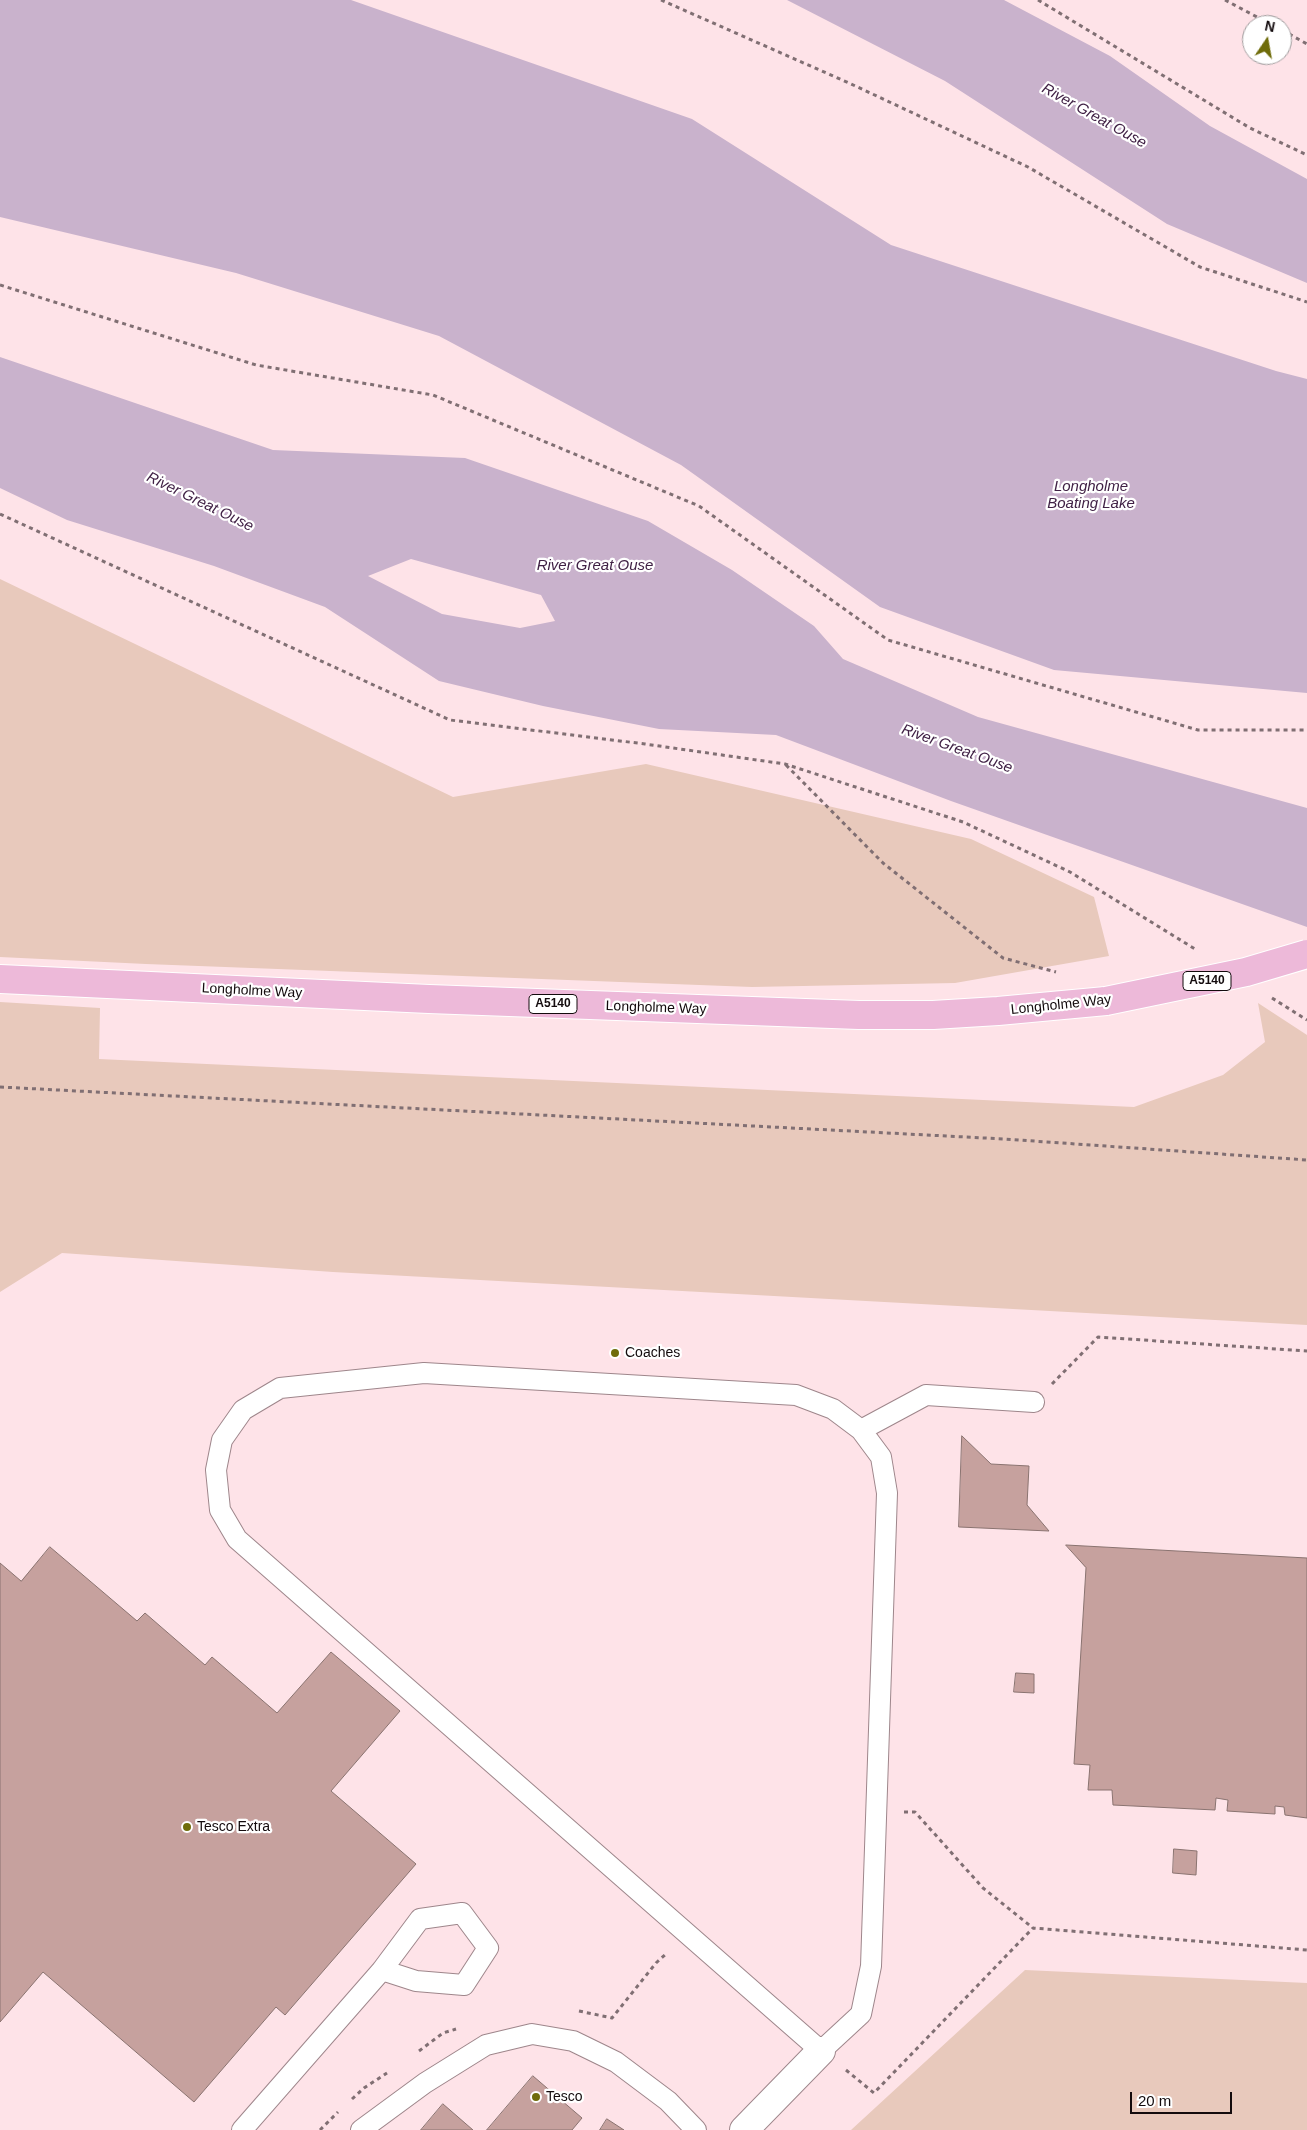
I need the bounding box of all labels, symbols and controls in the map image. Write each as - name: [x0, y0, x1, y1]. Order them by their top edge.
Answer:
- north arrow: [1242, 15, 1292, 65]
- text: N: [1263, 17, 1277, 35]
- water label: River Great Ouse: [1039, 80, 1149, 152]
- water label: River Great Ouse: [144, 468, 256, 536]
- water label: Longholme Boating Lake: [1047, 478, 1135, 513]
- water label: River Great Ouse: [537, 557, 653, 575]
- water label: River Great Ouse: [899, 721, 1015, 777]
- road number: A5140: [1183, 971, 1231, 990]
- street label: Longholme Way: [201, 980, 303, 1002]
- street label: Longholme Way: [1010, 991, 1112, 1019]
- road number: A5140: [529, 994, 577, 1014]
- street label: Longholme Way: [605, 998, 707, 1018]
- place label: Coaches: [625, 1345, 680, 1361]
- marker: Coaches: [609, 1347, 621, 1359]
- place label: Tesco Extra: [197, 1819, 270, 1835]
- marker: Tesco Extra: [181, 1821, 193, 1833]
- scale bar: [1132, 2082, 1234, 2114]
- place label: Tesco: [546, 2089, 583, 2105]
- marker: Tesco: [530, 2091, 542, 2103]
- text: 20 m: [1138, 2092, 1171, 2109]

